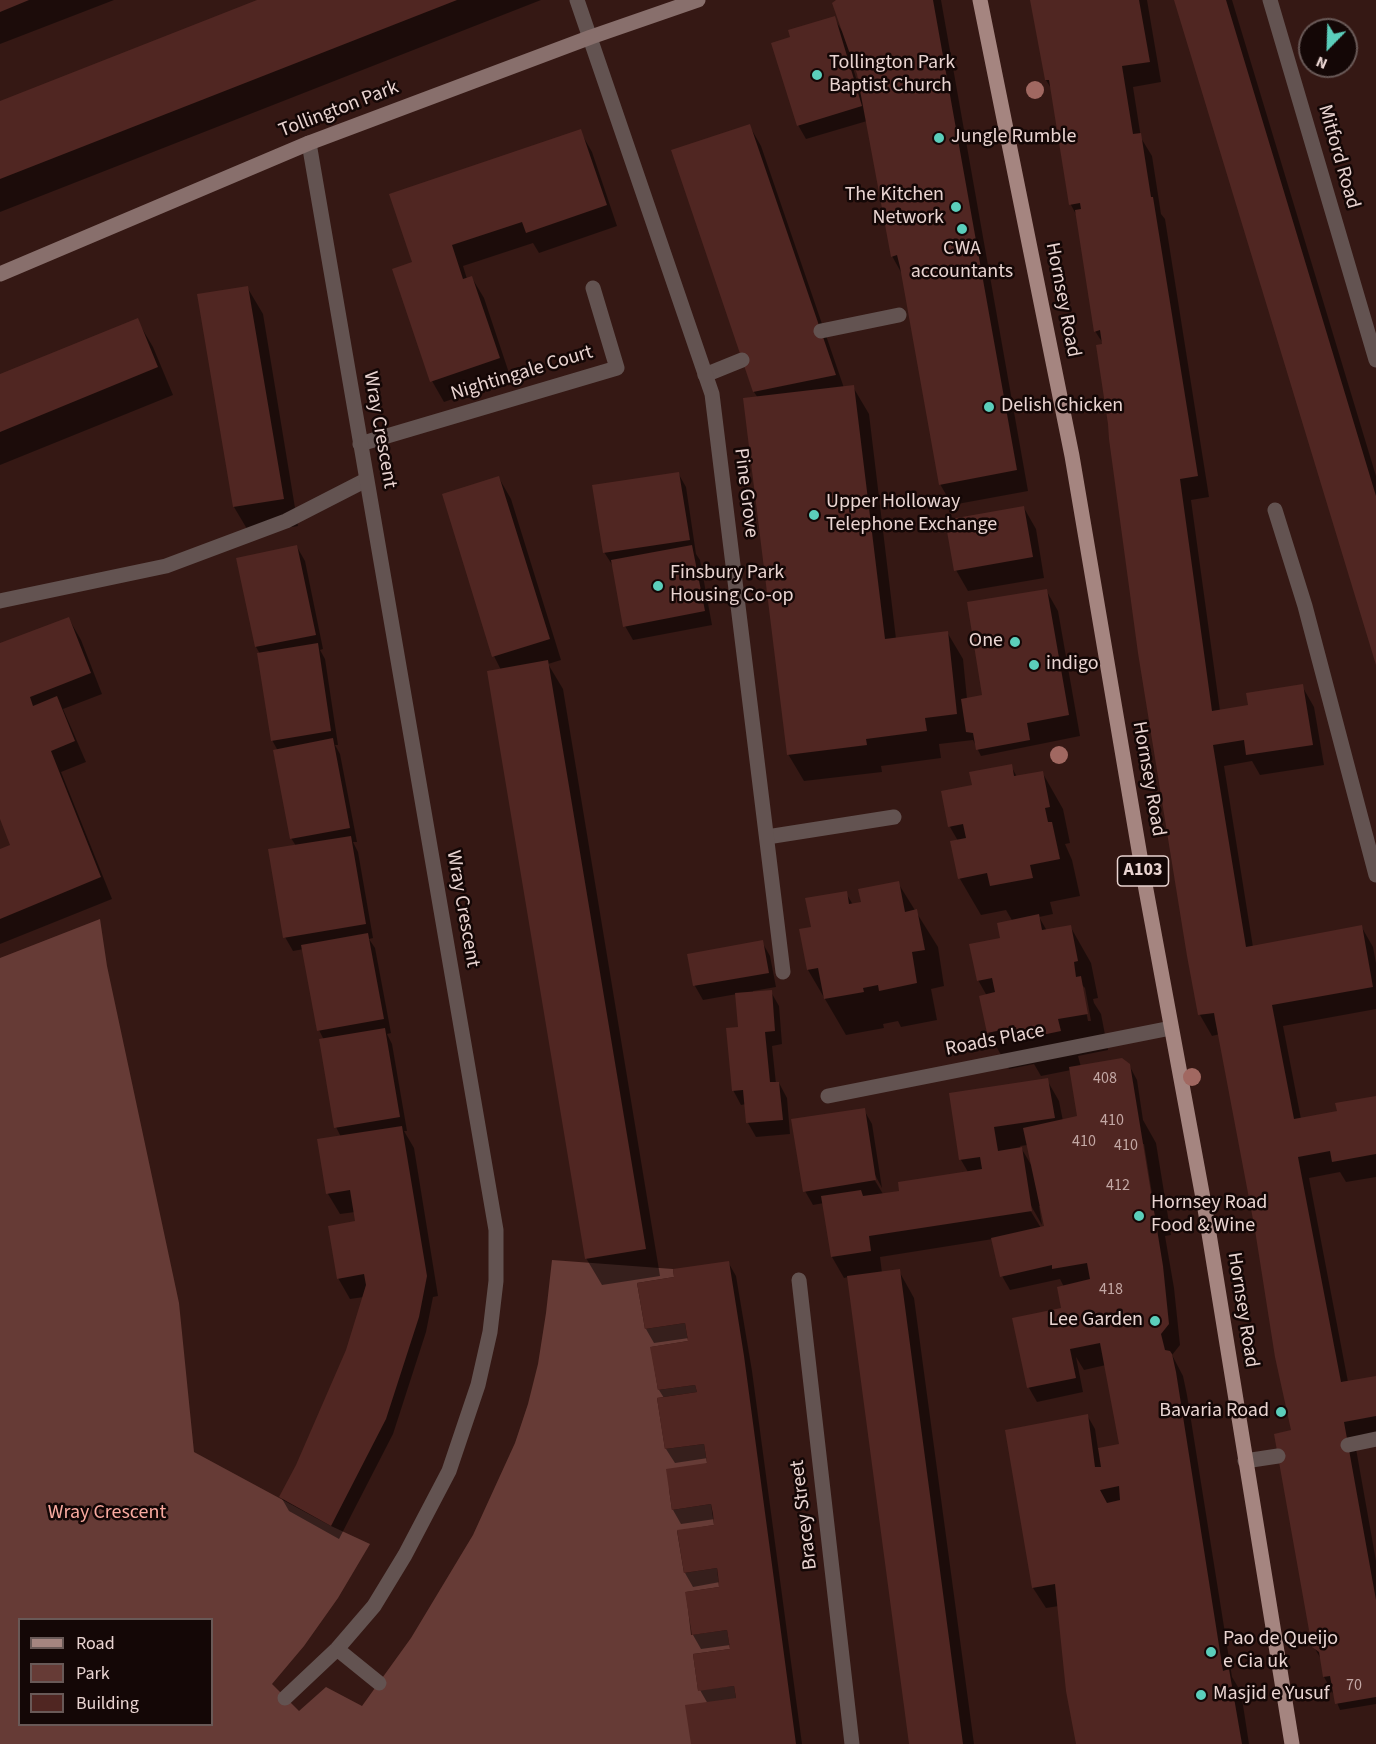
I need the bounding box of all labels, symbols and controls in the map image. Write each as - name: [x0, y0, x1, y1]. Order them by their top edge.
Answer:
- north arrow: [1298, 18, 1358, 78]
- text: N: [1313, 51, 1331, 75]
- place label: Tollington Park Baptist Church: [829, 52, 955, 99]
- marker: Tollington Park Baptist Church: [810, 68, 824, 82]
- street label: Tollington Park: [276, 76, 402, 144]
- street label: Mitford Road: [1312, 102, 1364, 212]
- place label: Jungle Rumble: [951, 126, 1076, 150]
- marker: Jungle Rumble: [932, 131, 946, 145]
- place label: The Kitchen Network: [845, 184, 944, 231]
- marker: The Kitchen Network: [949, 200, 963, 214]
- marker: CWA accountants: [955, 222, 969, 236]
- place label: CWA accountants: [911, 238, 1013, 285]
- street label: Hornsey Road: [1039, 241, 1085, 359]
- street label: Nightingale Court: [448, 341, 596, 407]
- street label: Wray Crescent: [357, 370, 401, 490]
- place label: Delish Chicken: [1001, 395, 1123, 419]
- marker: Delish Chicken: [982, 400, 996, 414]
- street label: Pine Grove: [728, 447, 762, 539]
- place label: Upper Holloway Telephone Exchange: [826, 491, 997, 538]
- marker: Upper Holloway Telephone Exchange: [807, 508, 821, 522]
- place label: Finsbury Park Housing Co-op: [670, 562, 794, 609]
- marker: Finsbury Park Housing Co-op: [651, 579, 665, 593]
- place label: One: [969, 630, 1003, 654]
- marker: One: [1008, 635, 1022, 649]
- place label: indigo: [1046, 653, 1099, 677]
- marker: indigo: [1027, 658, 1041, 672]
- street label: Hornsey Road: [1126, 720, 1170, 838]
- street label: Wray Crescent: [440, 849, 484, 969]
- road number: A103: [1118, 856, 1168, 886]
- street label: Roads Place: [943, 1020, 1047, 1062]
- house number: 408: [1093, 1069, 1117, 1089]
- house number: 410: [1100, 1111, 1124, 1131]
- house number: 410: [1072, 1132, 1096, 1152]
- house number: 410: [1114, 1136, 1138, 1156]
- house number: 412: [1106, 1176, 1130, 1196]
- place label: Hornsey Road Food & Wine: [1151, 1192, 1267, 1239]
- marker: Hornsey Road Food & Wine: [1132, 1209, 1146, 1223]
- street label: Hornsey Road: [1221, 1251, 1263, 1369]
- house number: 418: [1099, 1280, 1123, 1300]
- place label: Lee Garden: [1049, 1309, 1143, 1333]
- marker: Lee Garden: [1148, 1314, 1162, 1328]
- place label: Bavaria Road: [1159, 1400, 1269, 1424]
- marker: Bavaria Road: [1274, 1405, 1288, 1419]
- street label: Bracey Street: [786, 1459, 824, 1571]
- park label: Wray Crescent: [48, 1502, 166, 1526]
- legend: [18, 1618, 213, 1726]
- place label: Pao de Queijo e Cia uk: [1223, 1628, 1338, 1675]
- text: Road: [76, 1631, 115, 1656]
- marker: Pao de Queijo e Cia uk: [1204, 1645, 1218, 1659]
- text: Park: [76, 1661, 110, 1686]
- house number: 70: [1346, 1676, 1362, 1696]
- place label: Masjid e Yusuf: [1213, 1683, 1330, 1707]
- marker: Masjid e Yusuf: [1194, 1688, 1208, 1702]
- text: Building: [76, 1691, 139, 1716]

